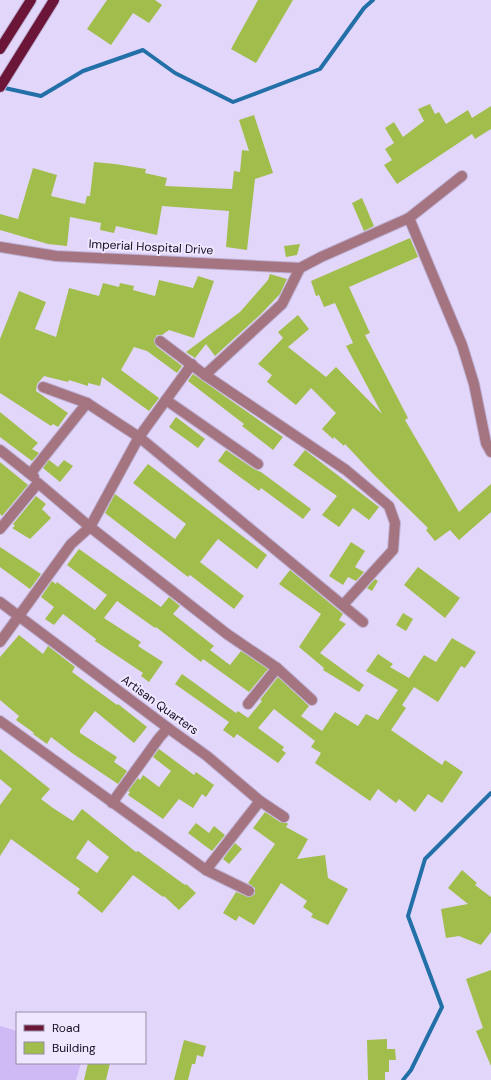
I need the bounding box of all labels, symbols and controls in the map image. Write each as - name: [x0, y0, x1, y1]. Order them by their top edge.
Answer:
- street label: Imperial Hospital Drive: [88, 236, 214, 258]
- street label: Artisan Quarters: [118, 672, 202, 738]
- legend: [16, 1012, 146, 1064]
- text: Road: [52, 1020, 80, 1036]
- text: Building: [52, 1040, 96, 1056]

